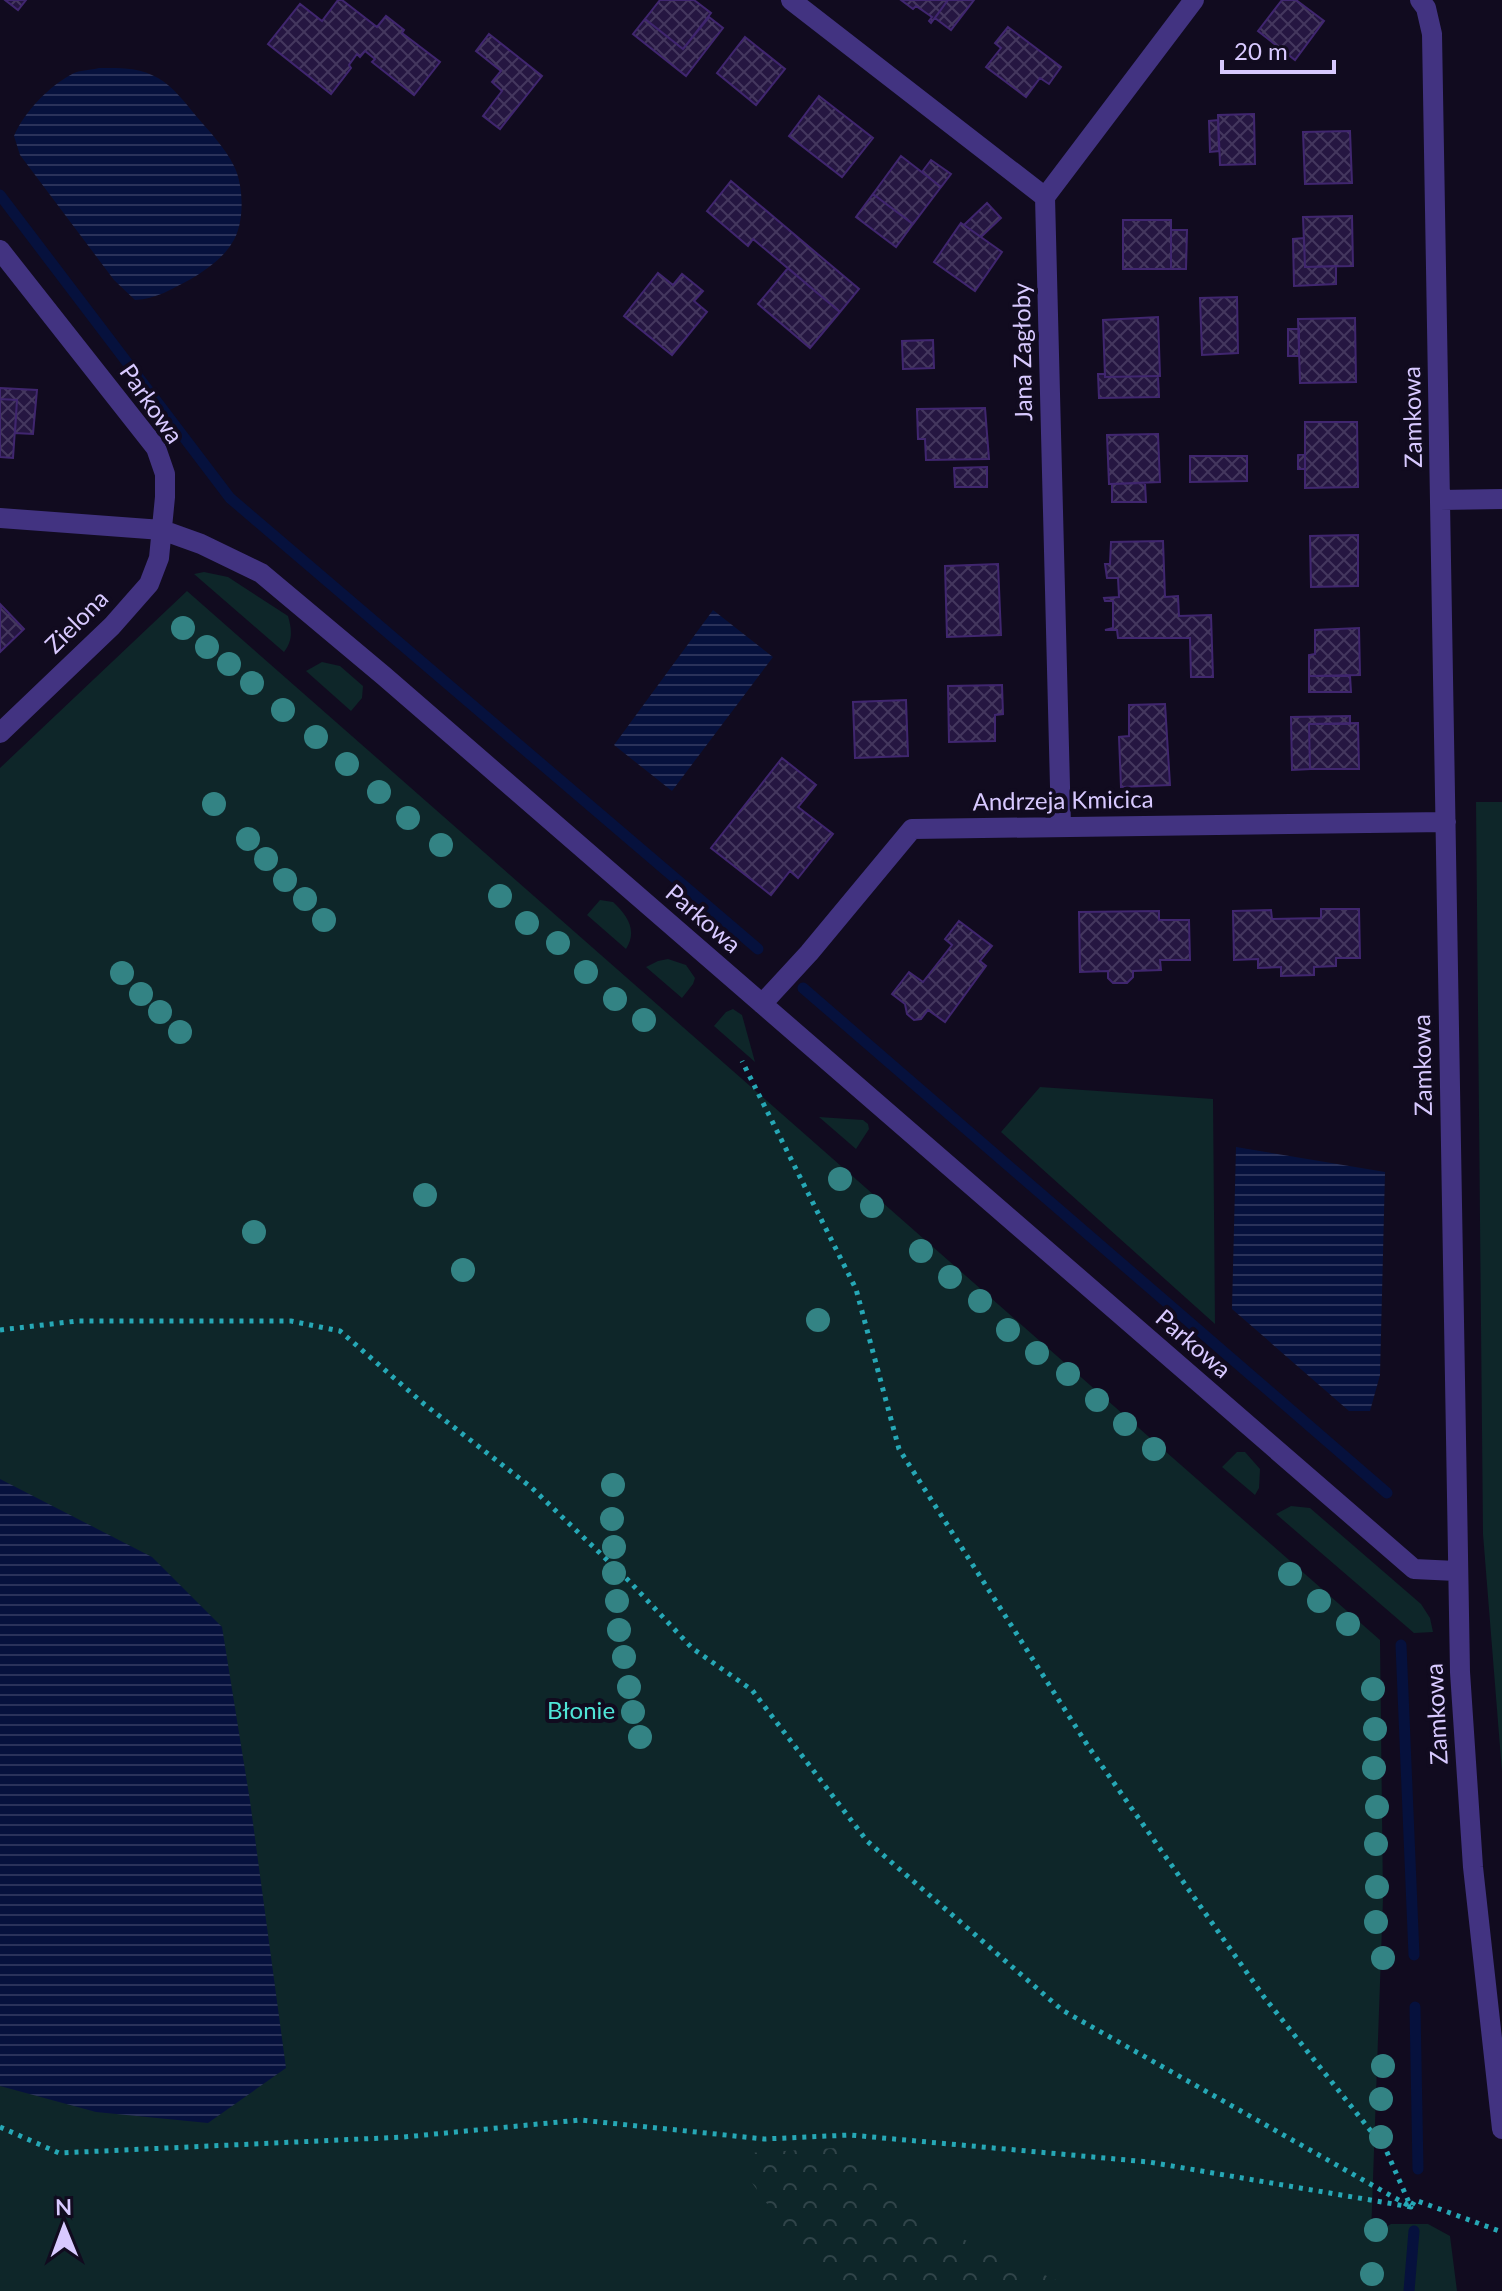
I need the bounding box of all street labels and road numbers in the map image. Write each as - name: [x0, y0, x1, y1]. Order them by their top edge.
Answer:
- street label: Jana Zagłoby: [1006, 282, 1037, 421]
- street label: Parkowa: [114, 358, 190, 448]
- street label: Zamkowa: [1396, 366, 1427, 468]
- street label: Zielona: [38, 583, 114, 659]
- street label: Andrzeja Kmicica: [972, 783, 1154, 816]
- street label: Parkowa: [660, 877, 748, 958]
- street label: Zamkowa: [1406, 1014, 1437, 1116]
- street label: Parkowa: [1150, 1302, 1238, 1383]
- street label: Zamkowa: [1418, 1663, 1453, 1766]

